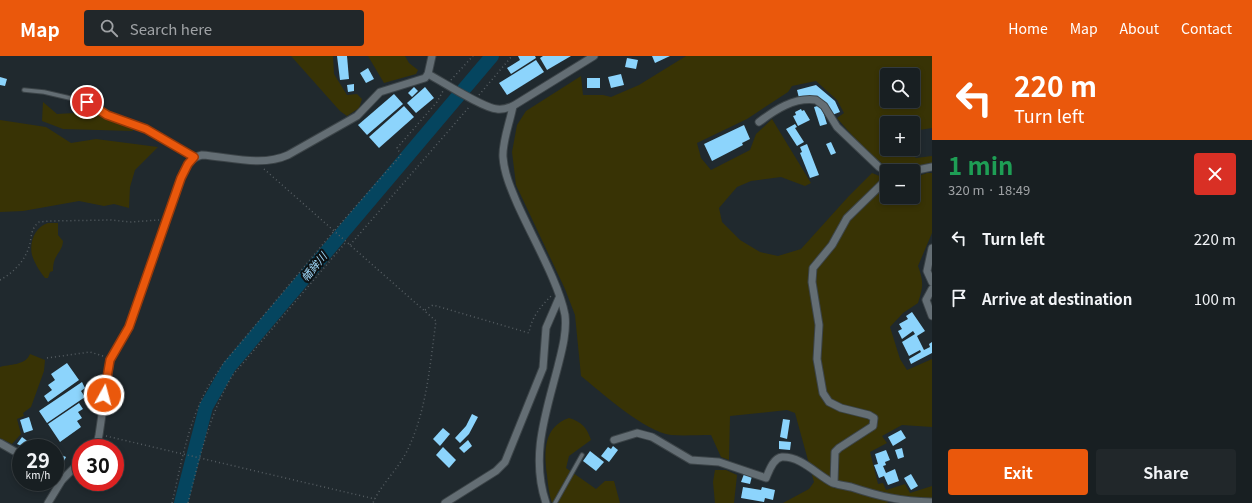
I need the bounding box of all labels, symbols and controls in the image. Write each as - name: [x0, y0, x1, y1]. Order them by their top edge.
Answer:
- search box: [84, 10, 364, 46]
- text: Map: [20, 15, 60, 42]
- icon: search: [98, 17, 120, 39]
- text: Search here: [130, 18, 212, 39]
- text: Home: [1008, 18, 1048, 38]
- text: Map: [1070, 18, 1098, 38]
- text: About: [1120, 18, 1159, 38]
- text: Contact: [1181, 18, 1232, 38]
- text: 220 m: [1014, 65, 1097, 105]
- map controls: [880, 68, 920, 204]
- button: search: [880, 68, 920, 108]
- icon: left: [948, 72, 1000, 124]
- pin: [70, 85, 104, 119]
- icon: arrive: [76, 91, 98, 113]
- text: Turn left: [1014, 102, 1084, 128]
- button: +: [880, 116, 920, 156]
- text: 1 min: [948, 147, 1013, 182]
- button: close: [1194, 153, 1236, 195]
- button: −: [880, 164, 920, 204]
- text: 320 m · 18:49: [948, 180, 1030, 199]
- icon: left: [948, 227, 970, 249]
- text: Turn left: [982, 228, 1045, 249]
- text: 220 m: [1194, 228, 1236, 249]
- water label: 幡鉾川: [296, 248, 331, 284]
- icon: arrive: [948, 287, 970, 309]
- text: Arrive at destination: [982, 288, 1132, 309]
- text: 100 m: [1194, 288, 1236, 309]
- position arrow: [83, 374, 125, 416]
- speed limit sign: 30: [72, 439, 124, 491]
- text: 29: [26, 445, 50, 474]
- button: Exit: [948, 449, 1088, 495]
- button: Share: [1096, 449, 1236, 495]
- text: km/h: [26, 467, 50, 482]

